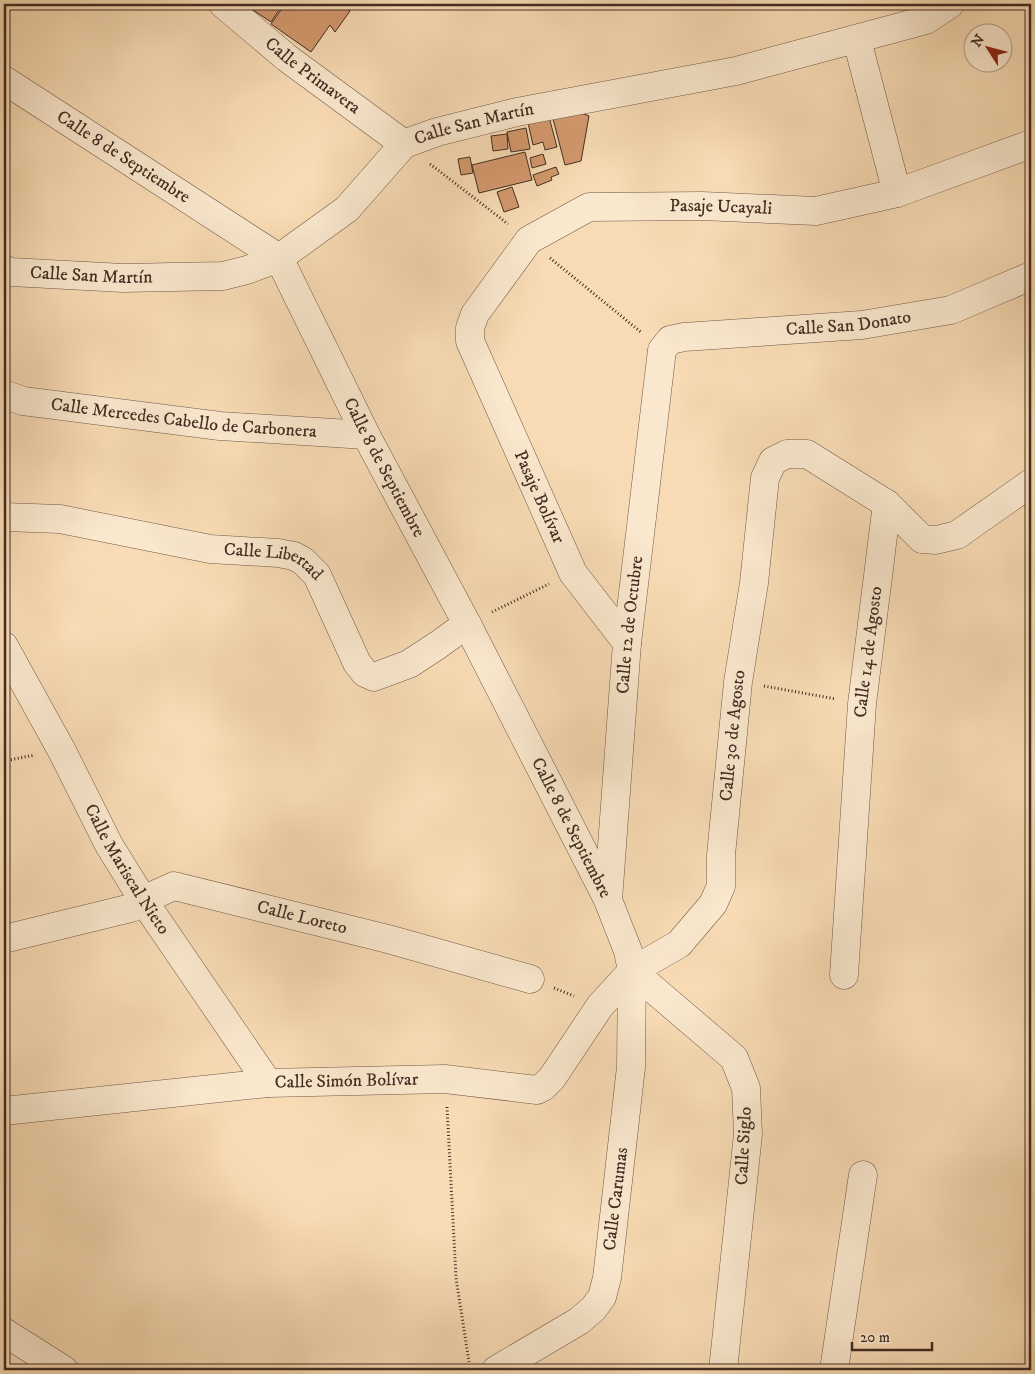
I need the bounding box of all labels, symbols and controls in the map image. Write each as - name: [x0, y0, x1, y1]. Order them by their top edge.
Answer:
- north arrow: [962, 22, 1012, 72]
- text: N: [968, 31, 989, 51]
- street label: Calle Primavera: [260, 33, 365, 119]
- street label: Calle San Martín: [411, 98, 536, 150]
- street label: Calle 8 de Septiembre: [52, 106, 194, 208]
- street label: Pasaje Ucayali: [669, 195, 772, 220]
- street label: Calle San Martín: [29, 262, 153, 289]
- street label: Calle San Donato: [785, 306, 913, 341]
- street label: Calle Mercedes Cabello de Carbonera: [49, 394, 318, 443]
- street label: Calle 8 de Septiembre: [338, 394, 430, 541]
- street label: Pasaje Bolívar: [509, 447, 569, 547]
- street label: Calle Libertad: [223, 539, 327, 585]
- street label: Calle 12 de Octubre: [612, 555, 648, 695]
- street label: Calle 14 de Agosto: [850, 585, 888, 718]
- street label: Calle 30 de Agosto: [715, 668, 751, 802]
- street label: Calle 8 de Septiembre: [526, 754, 616, 902]
- street label: Calle Mariscal Nieto: [79, 800, 175, 939]
- street label: Calle Loreto: [255, 896, 350, 939]
- street label: Calle Simón Bolívar: [274, 1069, 419, 1094]
- street label: Calle Siglo: [731, 1106, 757, 1186]
- street label: Calle Carumas: [599, 1146, 633, 1252]
- scale bar: [852, 1319, 932, 1351]
- text: 20 m: [860, 1328, 890, 1347]

